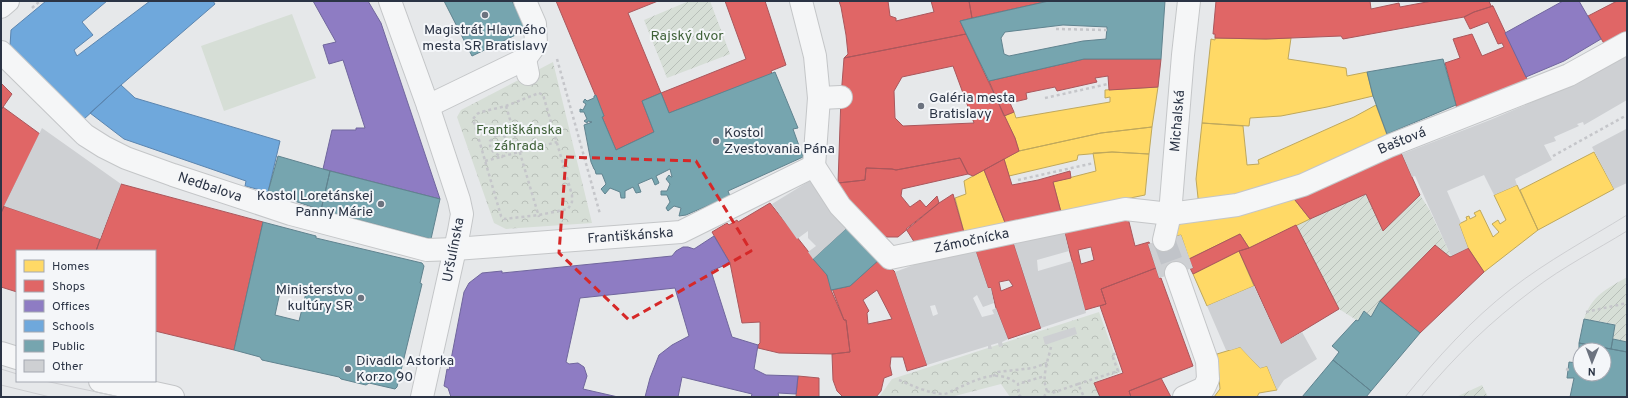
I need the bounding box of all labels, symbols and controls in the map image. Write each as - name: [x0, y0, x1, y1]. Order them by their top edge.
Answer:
- marker: Magistrát Hlavného mesta SR Bratislavy: [480, 10, 490, 20]
- place label: Magistrát Hlavného mesta SR Bratislavy: [422, 22, 548, 55]
- park label: Rajský dvor: [650, 28, 724, 45]
- street label: Michalská: [1167, 89, 1189, 153]
- place label: Galéria mesta Bratislavy: [929, 90, 1015, 123]
- marker: Galéria mesta Bratislavy: [916, 101, 926, 111]
- park label: Františkánska záhrada: [476, 122, 562, 155]
- street label: Baštová: [1375, 124, 1429, 158]
- place label: Kostol Zvestovania Pána: [724, 125, 835, 158]
- marker: Kostol Zvestovania Pána: [711, 136, 721, 146]
- street label: Nedbalova: [176, 169, 244, 206]
- place label: Kostol Loretánskej Panny Márie: [257, 188, 373, 221]
- marker: Kostol Loretánskej Panny Márie: [376, 199, 386, 209]
- street label: Uršulínska: [439, 216, 469, 284]
- street label: Františkánska: [587, 224, 674, 248]
- street label: Zámočnícka: [932, 225, 1011, 257]
- legend: [16, 250, 156, 382]
- text: Homes: [52, 259, 89, 275]
- text: Shops: [52, 279, 85, 295]
- place label: Ministerstvo kultúry SR: [276, 282, 353, 315]
- marker: Ministerstvo kultúry SR: [356, 293, 366, 303]
- text: Offices: [52, 299, 90, 315]
- text: Schools: [52, 319, 94, 335]
- text: Public: [52, 339, 85, 355]
- north arrow: [1572, 342, 1612, 382]
- place label: Divadlo Astorka Korzo ´90: [356, 353, 454, 386]
- text: Other: [52, 359, 84, 375]
- marker: Divadlo Astorka Korzo ´90: [343, 364, 353, 374]
- text: N: [1588, 364, 1596, 378]

